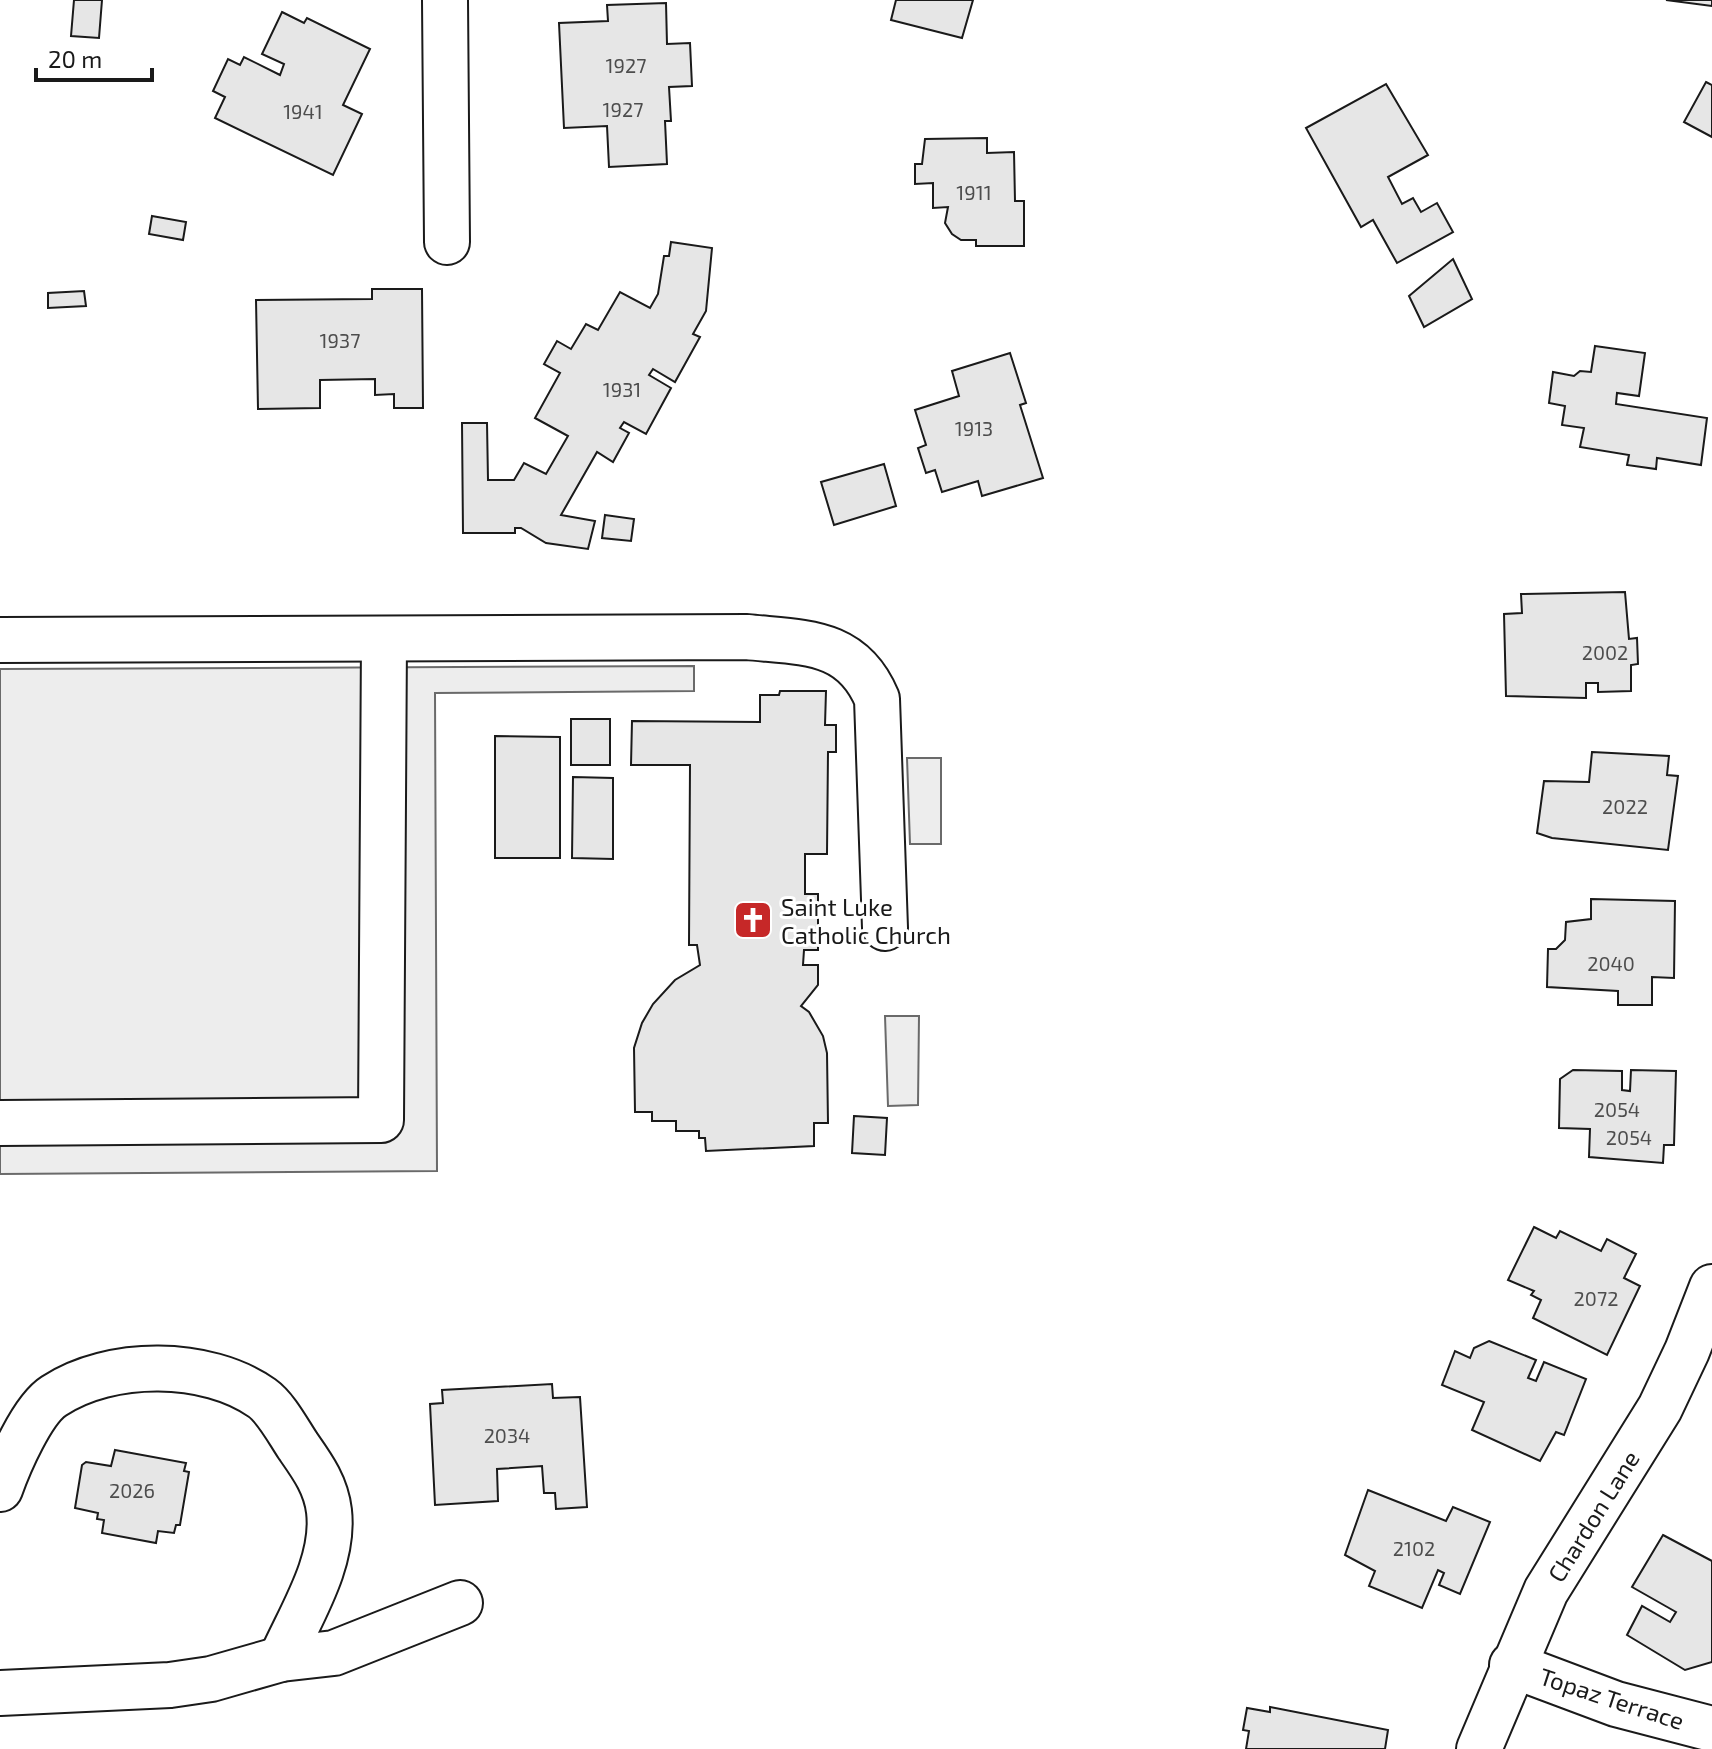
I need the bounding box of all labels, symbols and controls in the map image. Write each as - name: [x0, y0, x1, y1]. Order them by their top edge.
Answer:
- scale bar: [36, 32, 152, 82]
- text: 20 m: [48, 44, 102, 73]
- house number: 1927: [606, 53, 646, 77]
- house number: 1927: [603, 97, 643, 121]
- house number: 1941: [283, 99, 323, 123]
- house number: 1911: [956, 180, 992, 204]
- house number: 1937: [320, 328, 360, 352]
- house number: 1931: [603, 377, 641, 401]
- house number: 1913: [955, 416, 993, 440]
- house number: 2002: [1582, 640, 1628, 664]
- house number: 2022: [1602, 794, 1648, 818]
- place label: Saint Luke Catholic Church: [781, 892, 951, 949]
- church icon: Saint Luke Catholic Church: [732, 899, 774, 941]
- house number: 2040: [1587, 951, 1635, 975]
- house number: 2054: [1594, 1097, 1640, 1121]
- house number: 2054: [1606, 1125, 1652, 1149]
- house number: 2072: [1574, 1286, 1618, 1310]
- house number: 2034: [484, 1423, 530, 1447]
- street label: Chardon Lane: [1541, 1445, 1645, 1587]
- house number: 2026: [109, 1478, 155, 1502]
- house number: 2102: [1393, 1536, 1435, 1560]
- street label: Topaz Terrace: [1536, 1661, 1688, 1735]

